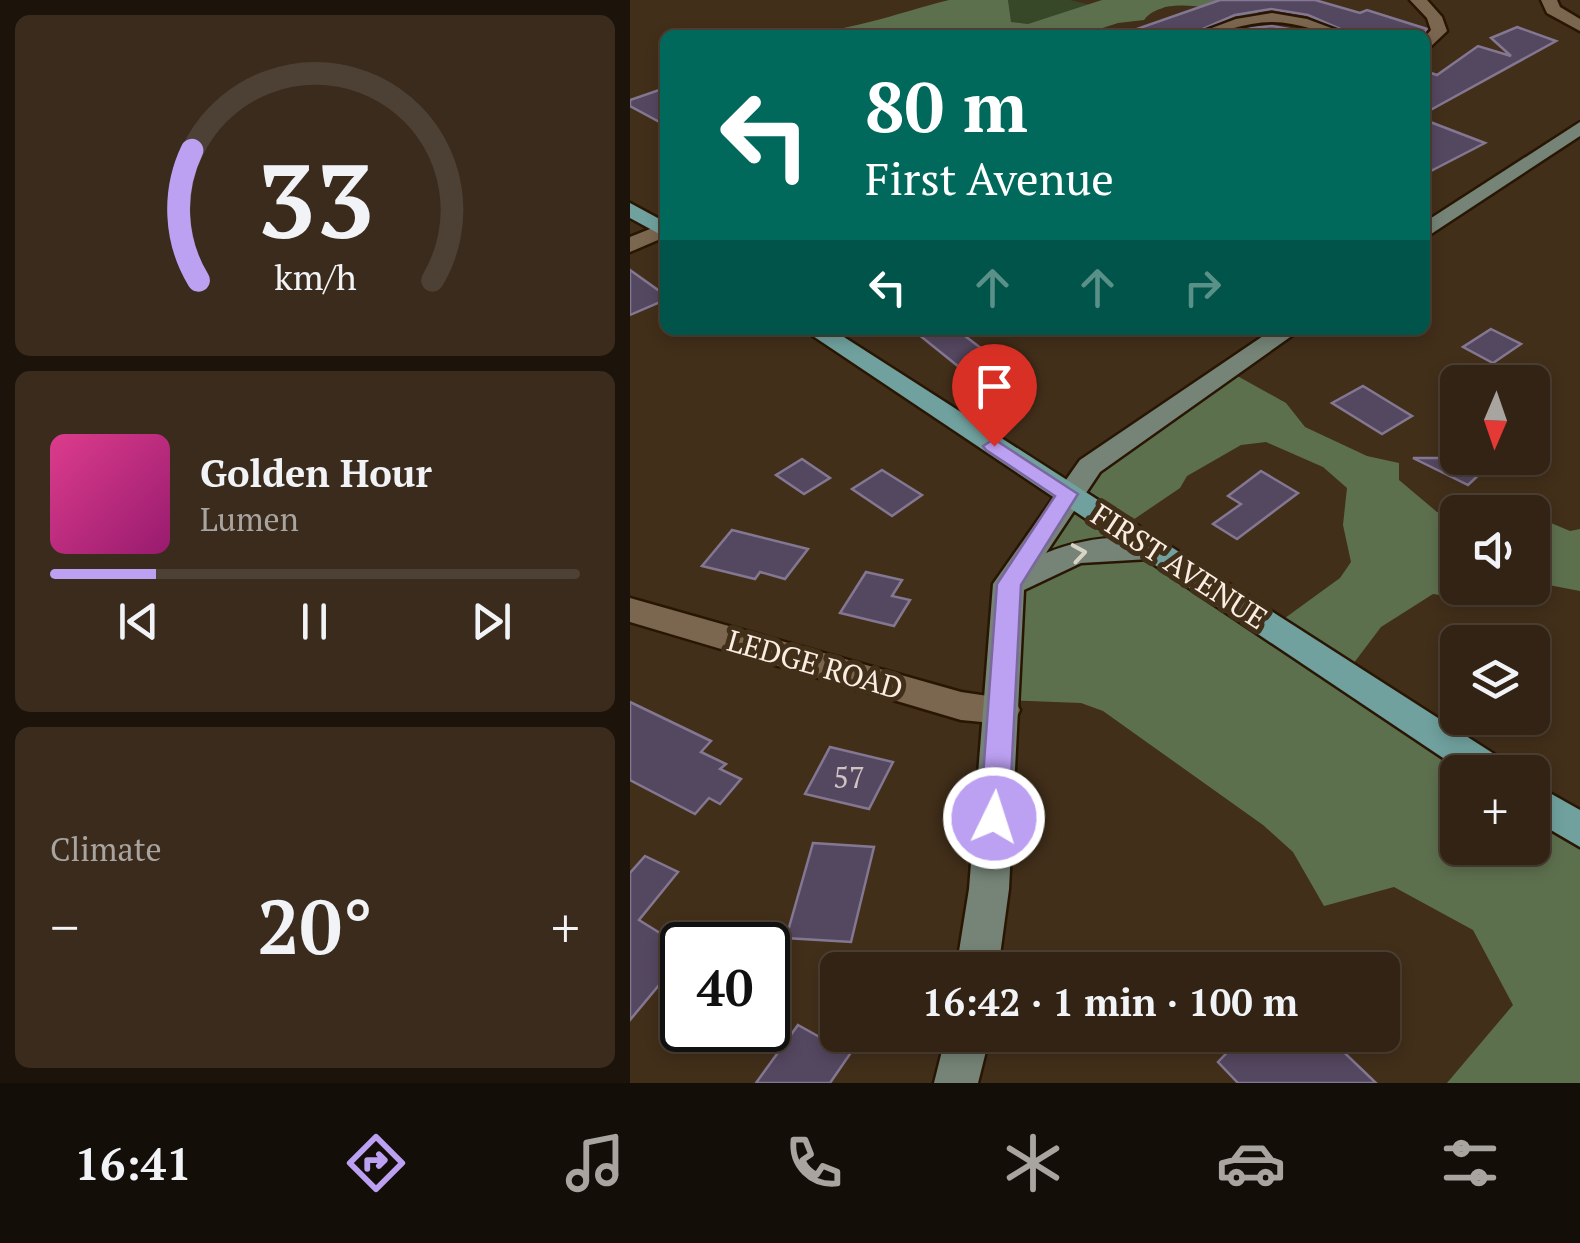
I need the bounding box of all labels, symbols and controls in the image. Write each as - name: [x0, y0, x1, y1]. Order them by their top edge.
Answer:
- text: 80 m: [865, 59, 1028, 152]
- icon: left: [700, 70, 830, 200]
- text: 33: [256, 130, 374, 268]
- text: First Avenue: [865, 148, 1114, 208]
- text: km/h: [274, 253, 356, 300]
- icon: left: [860, 260, 915, 315]
- icon: ahead: [965, 260, 1020, 315]
- icon: ahead: [1070, 260, 1125, 315]
- icon: right: [1175, 260, 1230, 315]
- pin: [952, 344, 1037, 447]
- icon: arrive: [967, 359, 1022, 414]
- north arrow: [1440, 365, 1550, 475]
- map controls: [1440, 365, 1550, 865]
- text: Golden Hour: [200, 448, 432, 498]
- street label: FIRST AVENUE: [1084, 494, 1275, 638]
- button: sound: [1440, 495, 1550, 605]
- text: Lumen: [200, 498, 299, 540]
- one-way arrow: [1071, 543, 1087, 564]
- icon: previous: [111, 594, 166, 649]
- icon: pause: [287, 594, 342, 649]
- icon: next: [464, 594, 519, 649]
- street label: LEDGE ROAD: [723, 620, 908, 708]
- button: layers: [1440, 625, 1550, 735]
- button: +: [1440, 755, 1550, 865]
- house number: 57: [833, 757, 865, 797]
- position arrow: [942, 766, 1046, 870]
- text: Climate: [50, 828, 162, 870]
- text: 20°: [257, 876, 373, 975]
- text: −: [50, 890, 79, 963]
- text: +: [551, 890, 580, 963]
- speed limit sign: 40: [660, 922, 790, 1052]
- text: 16:42 · 1 min · 100 m: [922, 977, 1298, 1027]
- icon: directions: [341, 1128, 411, 1198]
- icon: music: [560, 1128, 630, 1198]
- icon: phone: [779, 1128, 849, 1198]
- icon: climate: [998, 1128, 1068, 1198]
- icon: car: [1216, 1128, 1286, 1198]
- icon: filters: [1435, 1128, 1505, 1198]
- text: 16:41: [74, 1133, 192, 1193]

